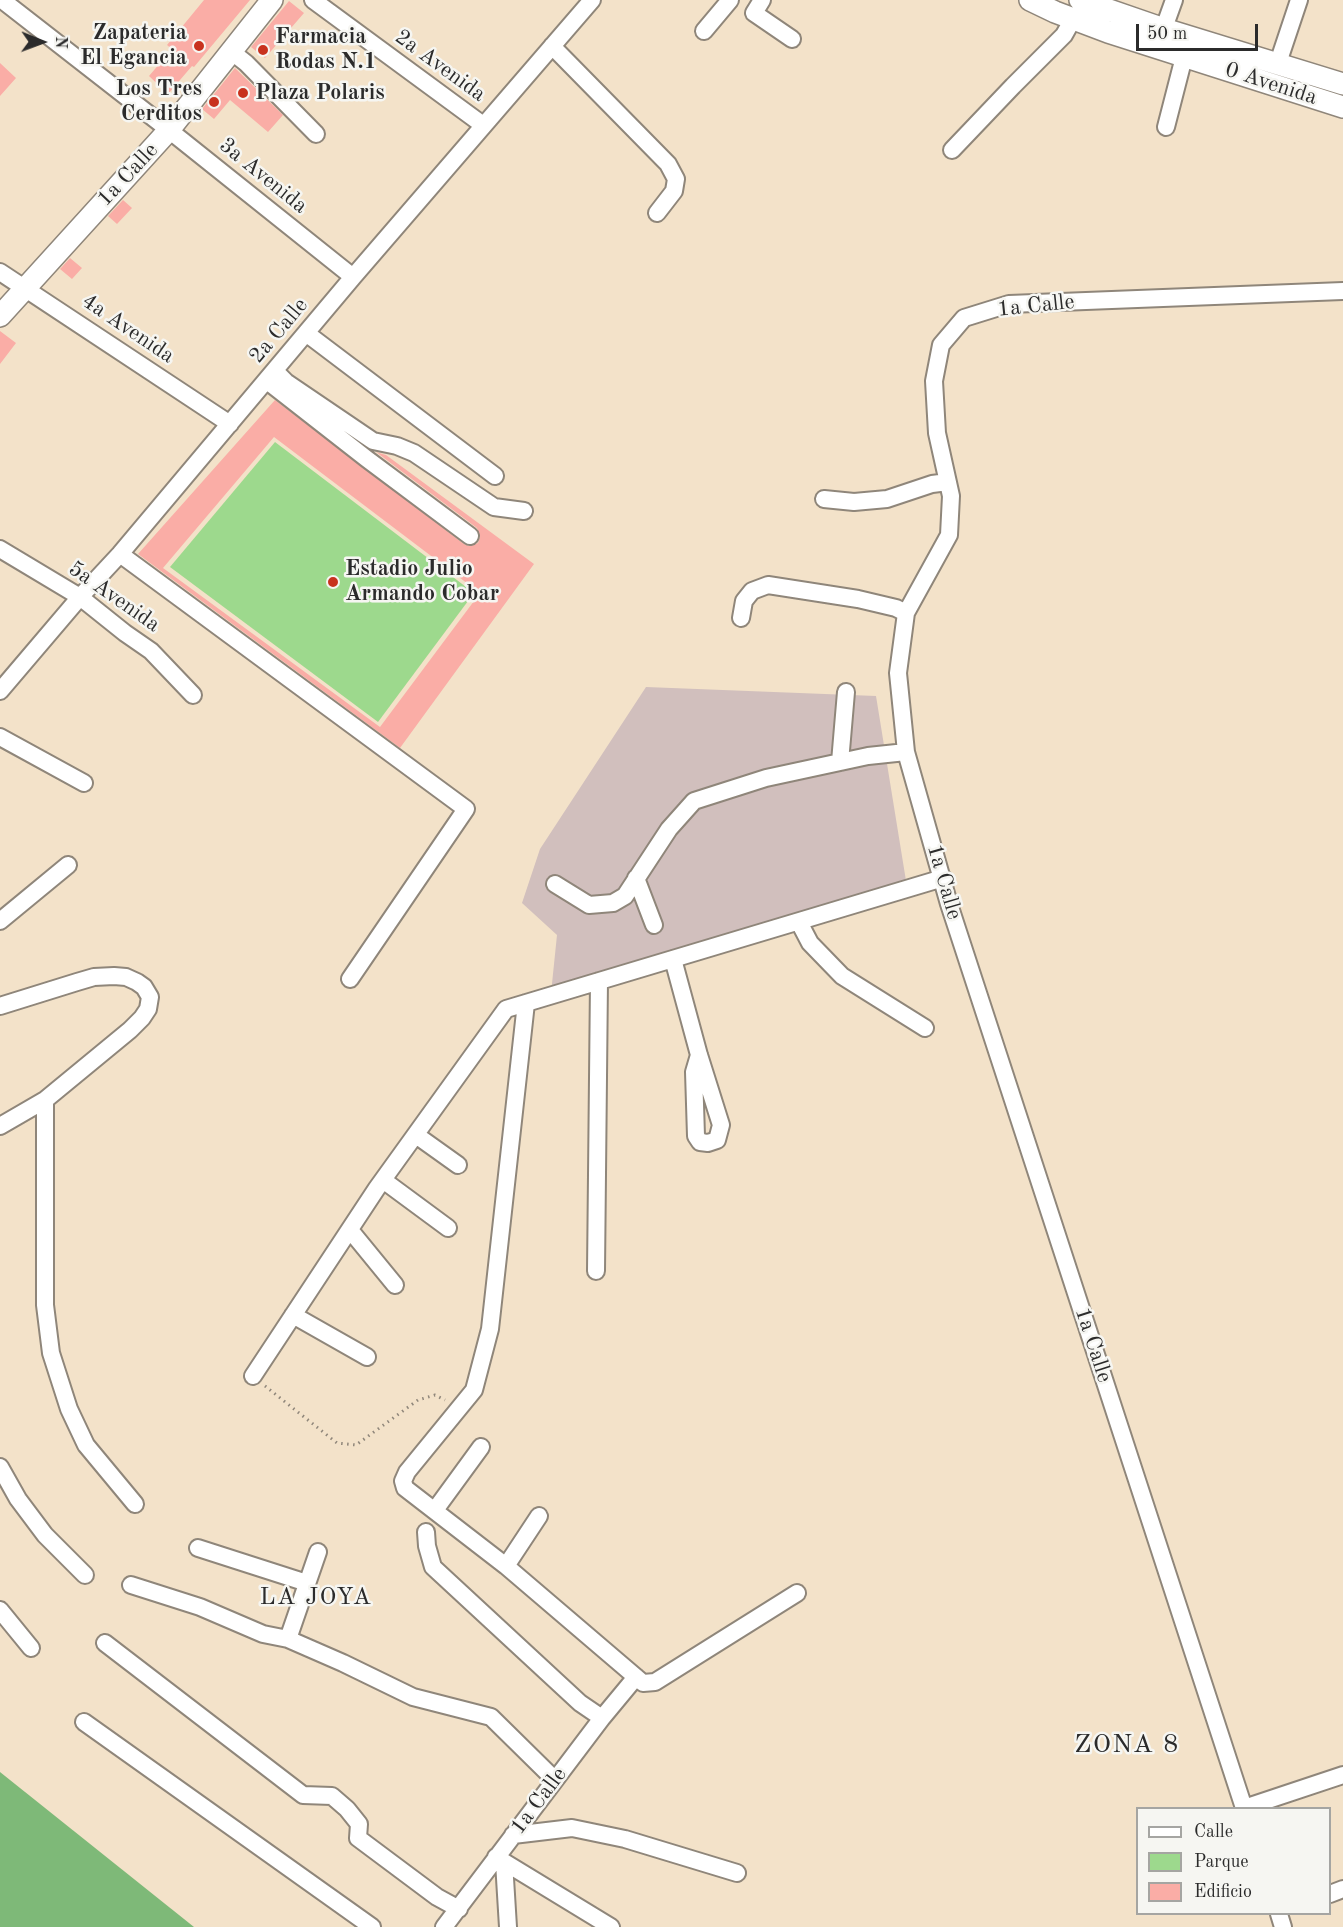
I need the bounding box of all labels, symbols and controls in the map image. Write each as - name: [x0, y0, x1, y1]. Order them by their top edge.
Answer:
- north arrow: [12, 12, 72, 72]
- scale bar: [1139, 12, 1260, 50]
- place label: Zapateria El Egancia: [80, 20, 187, 72]
- place label: Farmacia Rodas N.1: [275, 24, 377, 76]
- street label: 2a Avenida: [389, 24, 491, 108]
- text: 50 m: [1147, 25, 1187, 43]
- text: N: [52, 36, 68, 49]
- marker: Zapateria El Egancia: [192, 39, 206, 53]
- marker: Farmacia Rodas N.1: [256, 43, 270, 57]
- street label: 0 Avenida: [1222, 57, 1320, 111]
- place label: Los Tres Cerditos: [115, 76, 202, 128]
- place label: Plaza Polaris: [255, 80, 385, 106]
- marker: Plaza Polaris: [236, 86, 250, 100]
- marker: Los Tres Cerditos: [207, 95, 221, 109]
- street label: 3a Avenida: [213, 132, 313, 220]
- street label: 1a Calle: [92, 138, 164, 212]
- street label: 4a Avenida: [77, 288, 179, 370]
- street label: 1a Calle: [996, 289, 1076, 323]
- street label: 2a Calle: [244, 293, 314, 369]
- street label: 5a Avenida: [63, 556, 165, 638]
- place label: Estadio Julio Armando Cobar: [345, 556, 499, 608]
- marker: Estadio Julio Armando Cobar: [326, 575, 340, 589]
- street label: 1a Calle: [921, 841, 967, 923]
- street label: 1a Calle: [1068, 1304, 1118, 1386]
- district label: LA JOYA: [260, 1584, 372, 1612]
- district label: ZONA 8: [1074, 1729, 1180, 1761]
- street label: 1a Calle: [505, 1762, 573, 1840]
- legend: [1136, 1807, 1331, 1915]
- text: Calle: [1194, 1823, 1233, 1841]
- text: Parque: [1194, 1853, 1249, 1871]
- text: Edificio: [1194, 1883, 1252, 1901]

